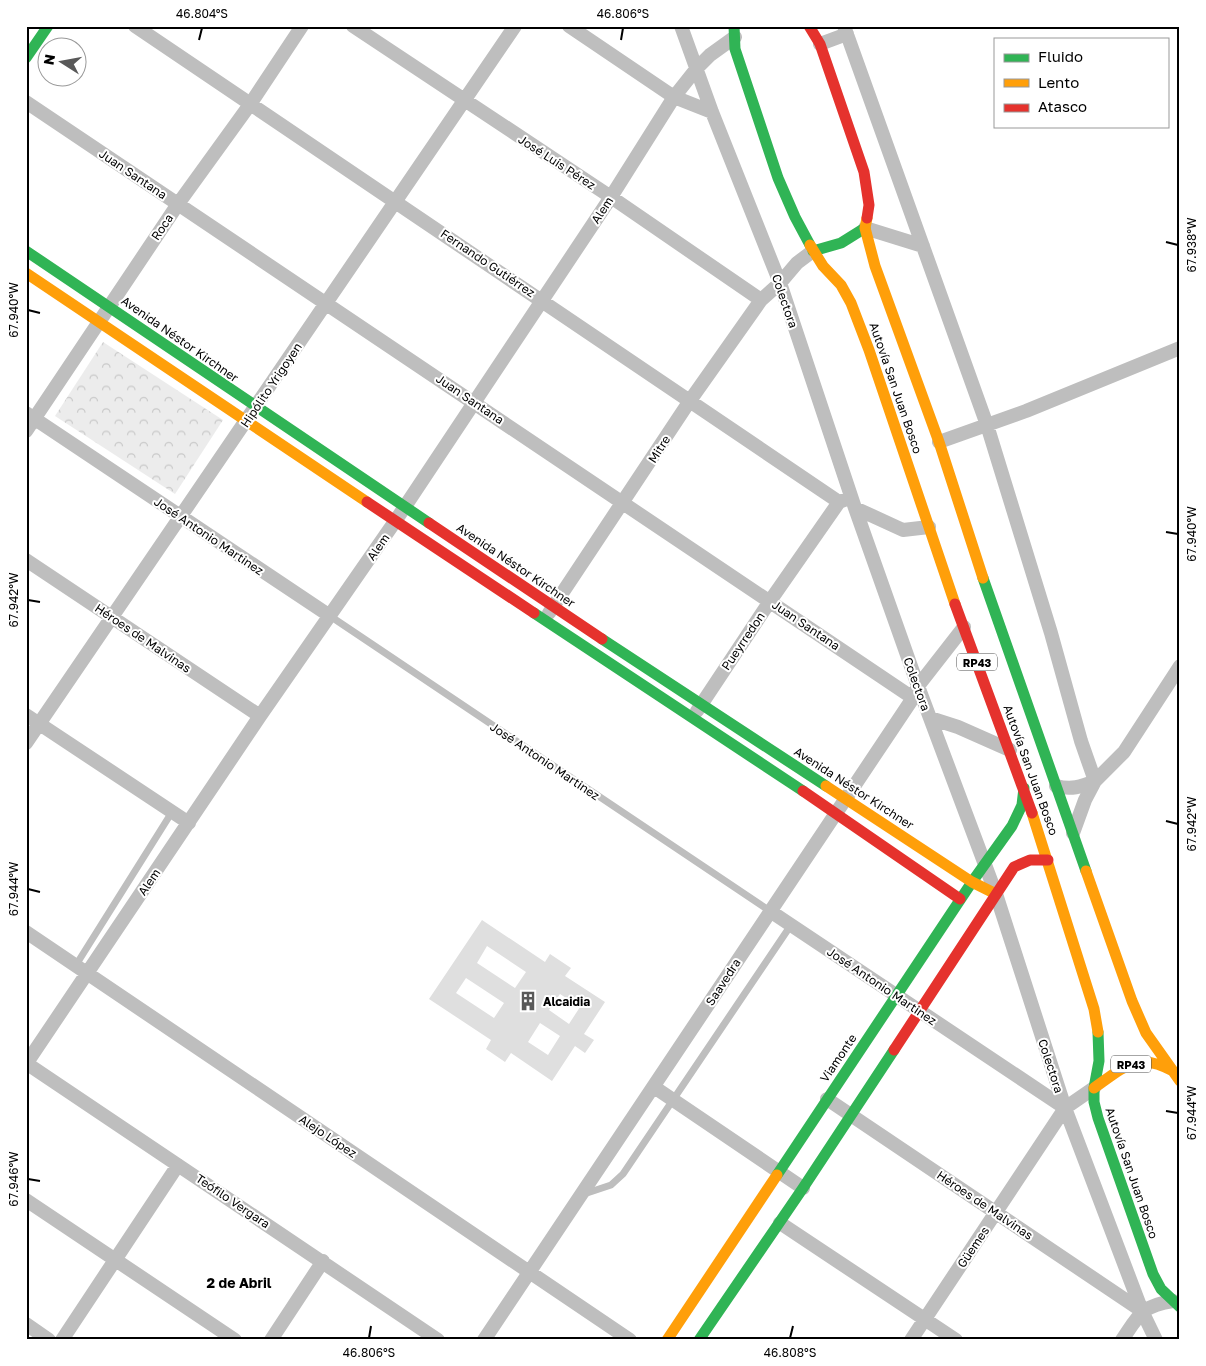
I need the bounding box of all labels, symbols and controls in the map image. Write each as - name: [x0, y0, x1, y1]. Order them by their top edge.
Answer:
- text: 46.804°S: [176, 6, 228, 21]
- text: 46.806°S: [597, 6, 650, 21]
- north arrow: [38, 38, 88, 88]
- legend: [994, 38, 1168, 128]
- text: Fluido: [1038, 47, 1083, 65]
- text: N: [39, 53, 58, 66]
- text: Lento: [1038, 73, 1079, 91]
- text: Atasco: [1038, 97, 1087, 115]
- street label: José Luis Pérez: [516, 131, 598, 193]
- street label: Juan Santana: [96, 146, 170, 202]
- street label: Alem: [588, 194, 616, 226]
- street label: Roca: [148, 211, 176, 243]
- text: 67.938°W: [1184, 217, 1199, 273]
- street label: Fernando Gutiérrez: [438, 226, 538, 300]
- street label: Colectora: [769, 272, 801, 330]
- text: 67.940°W: [6, 282, 21, 338]
- street label: Avenida Néstor Kirchner: [119, 293, 242, 385]
- street label: Autovía San Juan Bosco: [866, 320, 926, 456]
- street label: Hipólito Yrigoyen: [237, 340, 305, 430]
- street label: Juan Santana: [433, 371, 507, 427]
- street label: Mitre: [645, 432, 673, 466]
- street label: José Antonio Martinez: [151, 494, 267, 578]
- text: 67.940°W: [1184, 506, 1199, 562]
- street label: Avenida Néstor Kirchner: [454, 520, 578, 610]
- street label: Alem: [364, 531, 392, 563]
- text: 67.942°W: [6, 572, 21, 627]
- street label: Juan Santana: [769, 597, 843, 653]
- street label: Héroes de Malvinas: [92, 600, 194, 676]
- street label: Pueyrredon: [718, 609, 768, 673]
- road number: RP43: [957, 654, 997, 670]
- street label: Colectora: [900, 655, 934, 713]
- street label: Autovía San Juan Bosco: [1000, 703, 1062, 837]
- street label: José Antonio Martinez: [487, 719, 603, 803]
- street label: Avenida Néstor Kirchner: [791, 744, 917, 832]
- text: 67.942°W: [1184, 796, 1199, 851]
- text: 67.944°W: [6, 861, 21, 916]
- street label: Alem: [135, 866, 163, 898]
- street label: José Antonio Martinez: [824, 944, 940, 1028]
- street label: Saavedra: [702, 956, 744, 1008]
- building icon: Alcaidia: [517, 990, 539, 1012]
- place label: Alcaidia: [543, 994, 590, 1009]
- street label: Viamonte: [816, 1031, 860, 1085]
- street label: Colectora: [1035, 1037, 1067, 1095]
- road number: RP43: [1111, 1056, 1151, 1072]
- text: 67.944°W: [1184, 1085, 1199, 1140]
- street label: Autovía San Juan Bosco: [1102, 1105, 1162, 1241]
- street label: Alejo López: [296, 1111, 360, 1161]
- text: 67.946°W: [6, 1151, 21, 1207]
- street label: Héroes de Malvinas: [934, 1167, 1036, 1243]
- street label: Teófilo Vergara: [193, 1171, 273, 1231]
- street label: Güemes: [954, 1223, 992, 1271]
- district label: 2 de Abril: [207, 1274, 272, 1291]
- text: 46.806°S: [343, 1345, 396, 1360]
- text: 46.808°S: [764, 1345, 817, 1360]

